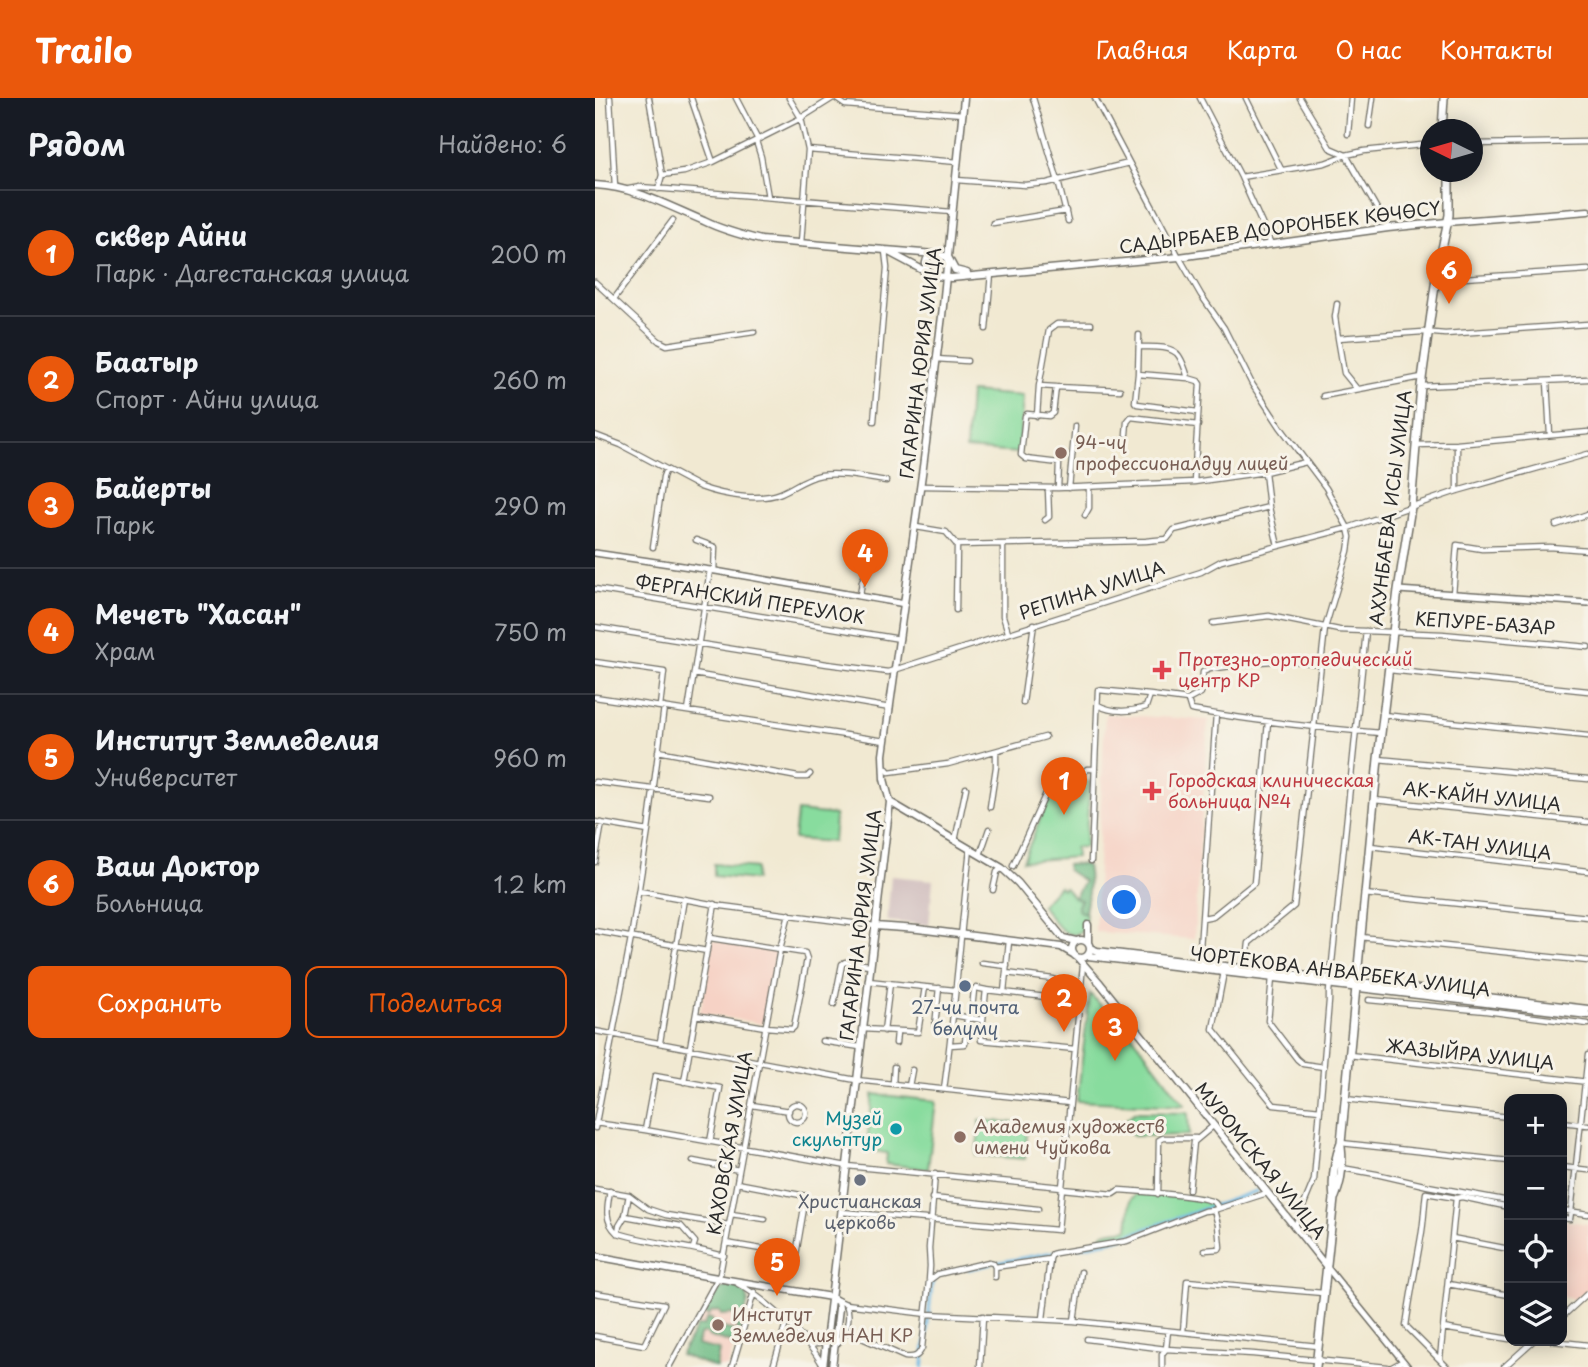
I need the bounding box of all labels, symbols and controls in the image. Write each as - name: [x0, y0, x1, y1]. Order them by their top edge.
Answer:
- text: Trailo: [35, 24, 132, 74]
- text: Главная: [1096, 31, 1189, 67]
- text: Карта: [1227, 31, 1297, 67]
- text: О нас: [1335, 31, 1402, 67]
- text: Контакты: [1440, 31, 1553, 67]
- north arrow: [1420, 119, 1483, 182]
- text: Рядом: [28, 121, 126, 166]
- text: Найдено: 6: [438, 126, 567, 161]
- street label: САДЫРБАЕВ ДООРОНБЕК КӨЧӨСҮ: [1117, 193, 1443, 260]
- text: сквер Айни: [95, 216, 247, 255]
- text: 1: [46, 236, 57, 271]
- text: 200 m: [490, 236, 567, 271]
- street label: ГАГАРИНА ЮРИЯ УЛИЦА: [892, 245, 947, 480]
- pin: 6: [1426, 246, 1472, 304]
- text: Парк · Дагестанская улица: [95, 255, 409, 290]
- text: Баатыр: [95, 342, 198, 381]
- text: 2: [43, 362, 59, 397]
- text: 260 m: [492, 362, 567, 397]
- text: Спорт · Айни улица: [95, 381, 319, 416]
- street label: АХУНБАЕВА ИСЫ УЛИЦА: [1362, 388, 1417, 627]
- place label: 94-чү профессионалдуу лицей: [1075, 428, 1288, 476]
- marker: 94-чү профессионалдуу лицей: [1053, 445, 1069, 461]
- text: Байерты: [95, 468, 211, 507]
- text: 3: [43, 488, 59, 523]
- text: 290 m: [494, 488, 567, 523]
- text: Парк: [95, 507, 154, 542]
- pin: 4: [842, 529, 888, 587]
- street label: РЕПИНА УЛИЦА: [1015, 553, 1168, 626]
- street label: ФЕРГАНСКИЙ ПЕРЕУЛОК: [634, 567, 867, 630]
- text: Мечеть "Хасан": [95, 594, 301, 633]
- street label: КЕПУРЕ-БАЗАР: [1414, 604, 1556, 641]
- text: 4: [43, 614, 59, 649]
- text: 750 m: [494, 614, 567, 649]
- text: Храм: [95, 633, 156, 668]
- place label: Протезно-ортопедический центр КР: [1178, 645, 1413, 693]
- marker: Протезно-ортопедический центр КР: [1152, 660, 1172, 680]
- text: Институт Земледелия: [95, 720, 380, 759]
- text: 5: [44, 740, 58, 775]
- text: 960 m: [493, 740, 567, 775]
- pin: 1: [1041, 757, 1087, 815]
- text: Университет: [95, 759, 237, 794]
- place label: Городская клиническая больница №4: [1168, 766, 1374, 814]
- street label: АК-КАЙН УЛИЦА: [1402, 774, 1563, 817]
- marker: Городская клиническая больница №4: [1142, 781, 1162, 801]
- street label: ГАГАРИНА ЮРИЯ УЛИЦА: [832, 807, 887, 1042]
- street label: АК-ТАН УЛИЦА: [1407, 821, 1553, 866]
- text: Ваш Доктор: [95, 846, 260, 885]
- text: 6: [43, 866, 59, 901]
- text: 1.2 km: [494, 866, 567, 901]
- text: Больница: [95, 885, 203, 920]
- your location: [1107, 885, 1141, 919]
- street label: ЧОРТЕКОВА АНВАРБЕКА УЛИЦА: [1188, 939, 1492, 1002]
- button: Сохранить: [28, 966, 291, 1038]
- button: Поделиться: [305, 966, 567, 1038]
- pin: 2: [1041, 974, 1087, 1032]
- marker: 27-чи почта бөлүмү: [957, 978, 973, 994]
- place label: 27-чи почта бөлүмү: [911, 993, 1020, 1041]
- pin: 3: [1092, 1003, 1138, 1061]
- street label: ЖАЗЫЙРА УЛИЦА: [1385, 1031, 1556, 1076]
- street label: КАХОВСКАЯ УЛИЦА: [699, 1049, 758, 1237]
- street label: МУРОМСКАЯ УЛИЦА: [1189, 1076, 1333, 1245]
- map controls: [1504, 1094, 1567, 1346]
- button: +: [1504, 1094, 1567, 1157]
- place label: Музей скульптур: [792, 1104, 882, 1152]
- place label: Академия художеств имени Чуйкова: [974, 1112, 1165, 1160]
- marker: Музей скульптур: [888, 1121, 904, 1137]
- marker: Академия художеств имени Чуйкова: [952, 1129, 968, 1145]
- button: −: [1504, 1157, 1567, 1220]
- marker: Христианская церковь: [852, 1172, 868, 1188]
- place label: Христианская церковь: [798, 1187, 922, 1235]
- button: locate: [1504, 1220, 1567, 1283]
- pin: 5: [754, 1238, 800, 1296]
- button: layers: [1504, 1283, 1567, 1346]
- place label: Институт Земледелия НАН КР: [732, 1300, 913, 1348]
- marker: Институт Земледелия НАН КР: [710, 1317, 726, 1333]

